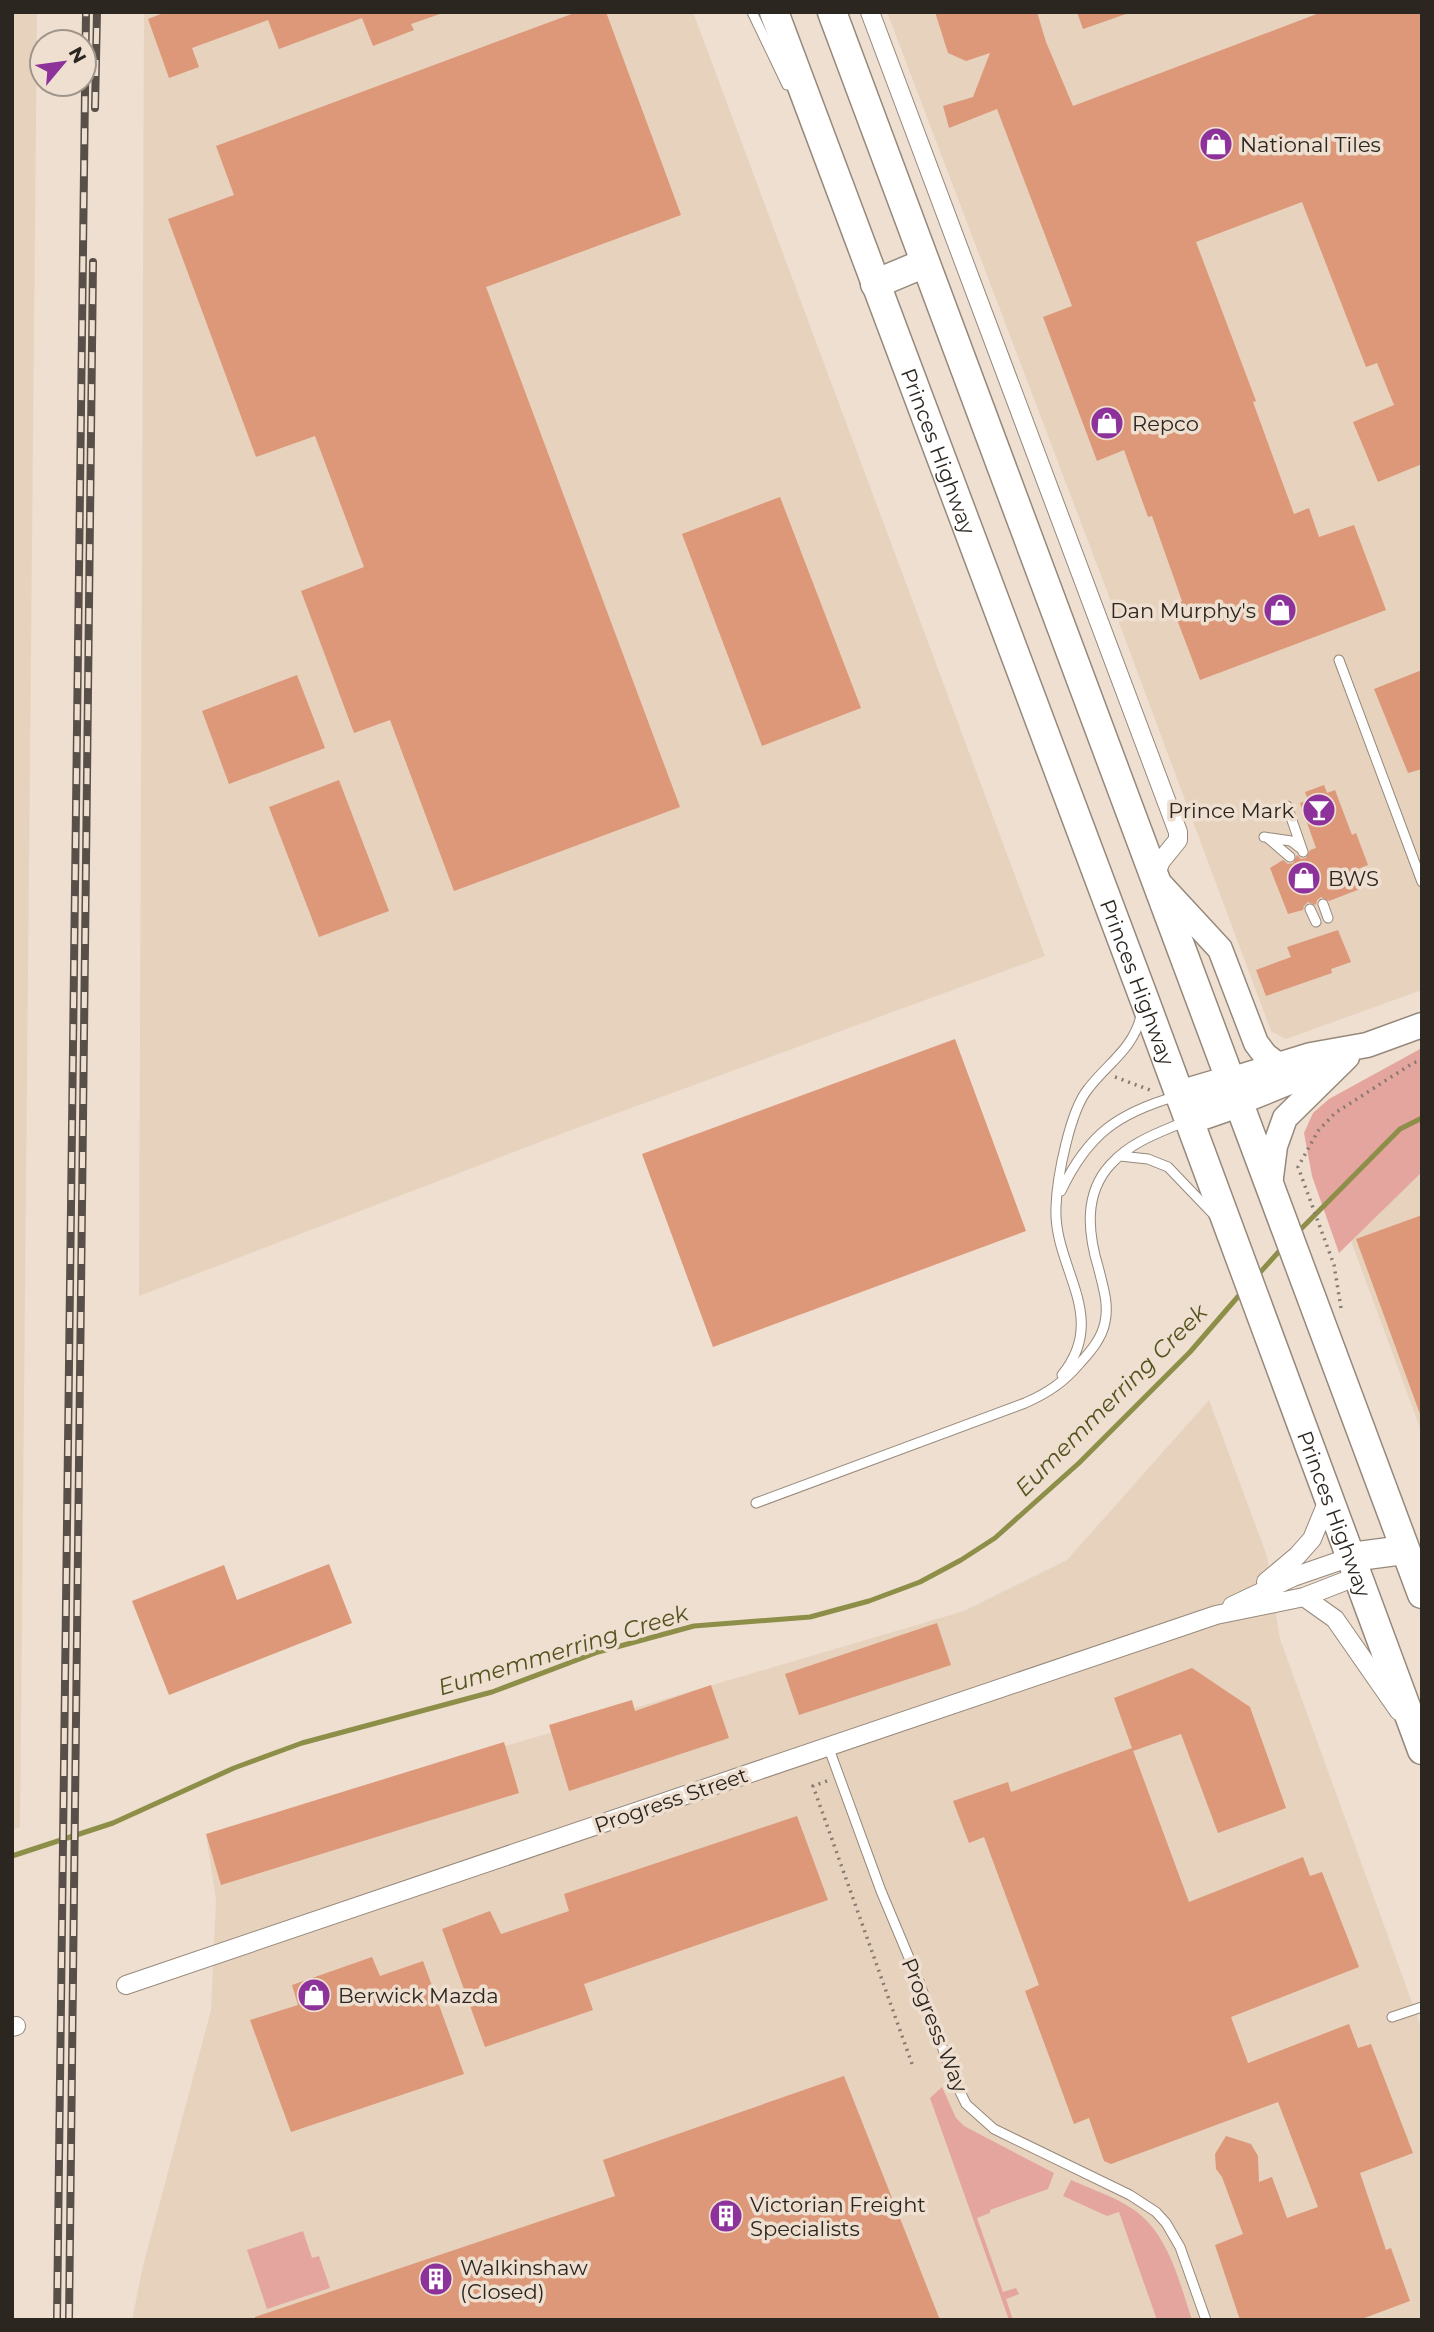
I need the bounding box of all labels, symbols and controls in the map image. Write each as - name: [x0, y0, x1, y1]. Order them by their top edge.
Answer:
- north arrow: [28, 28, 98, 98]
- text: N: [64, 43, 91, 67]
- shop icon: National Tiles: [1197, 125, 1235, 163]
- place label: National Tiles: [1240, 132, 1381, 157]
- street label: Princes Highway: [896, 365, 981, 538]
- shop icon: Repco: [1088, 404, 1126, 442]
- place label: Repco: [1132, 411, 1199, 436]
- shop icon: Dan Murphy's: [1261, 591, 1299, 629]
- place label: Dan Murphy's: [1110, 598, 1256, 623]
- bar icon: Prince Mark: [1300, 791, 1338, 829]
- place label: Prince Mark: [1168, 798, 1294, 823]
- shop icon: BWS: [1285, 859, 1323, 897]
- place label: BWS: [1328, 866, 1379, 891]
- street label: Princes Highway: [1095, 895, 1180, 1069]
- water label: Eumemmerring Creek: [1009, 1297, 1214, 1502]
- street label: Princes Highway: [1292, 1427, 1377, 1601]
- water label: Eumemmerring Creek: [434, 1598, 693, 1701]
- street label: Progress Street: [591, 1762, 751, 1838]
- street label: Progress Way: [897, 1954, 974, 2096]
- shop icon: Berwick Mazda: [295, 1976, 333, 2014]
- place label: Berwick Mazda: [338, 1983, 499, 2008]
- place label: Victorian Freight Specialists: [750, 2192, 926, 2241]
- building icon: Victorian Freight Specialists: [707, 2197, 745, 2235]
- place label: Walkinshaw (Closed): [460, 2255, 588, 2304]
- building icon: Walkinshaw (Closed): [417, 2260, 455, 2298]

